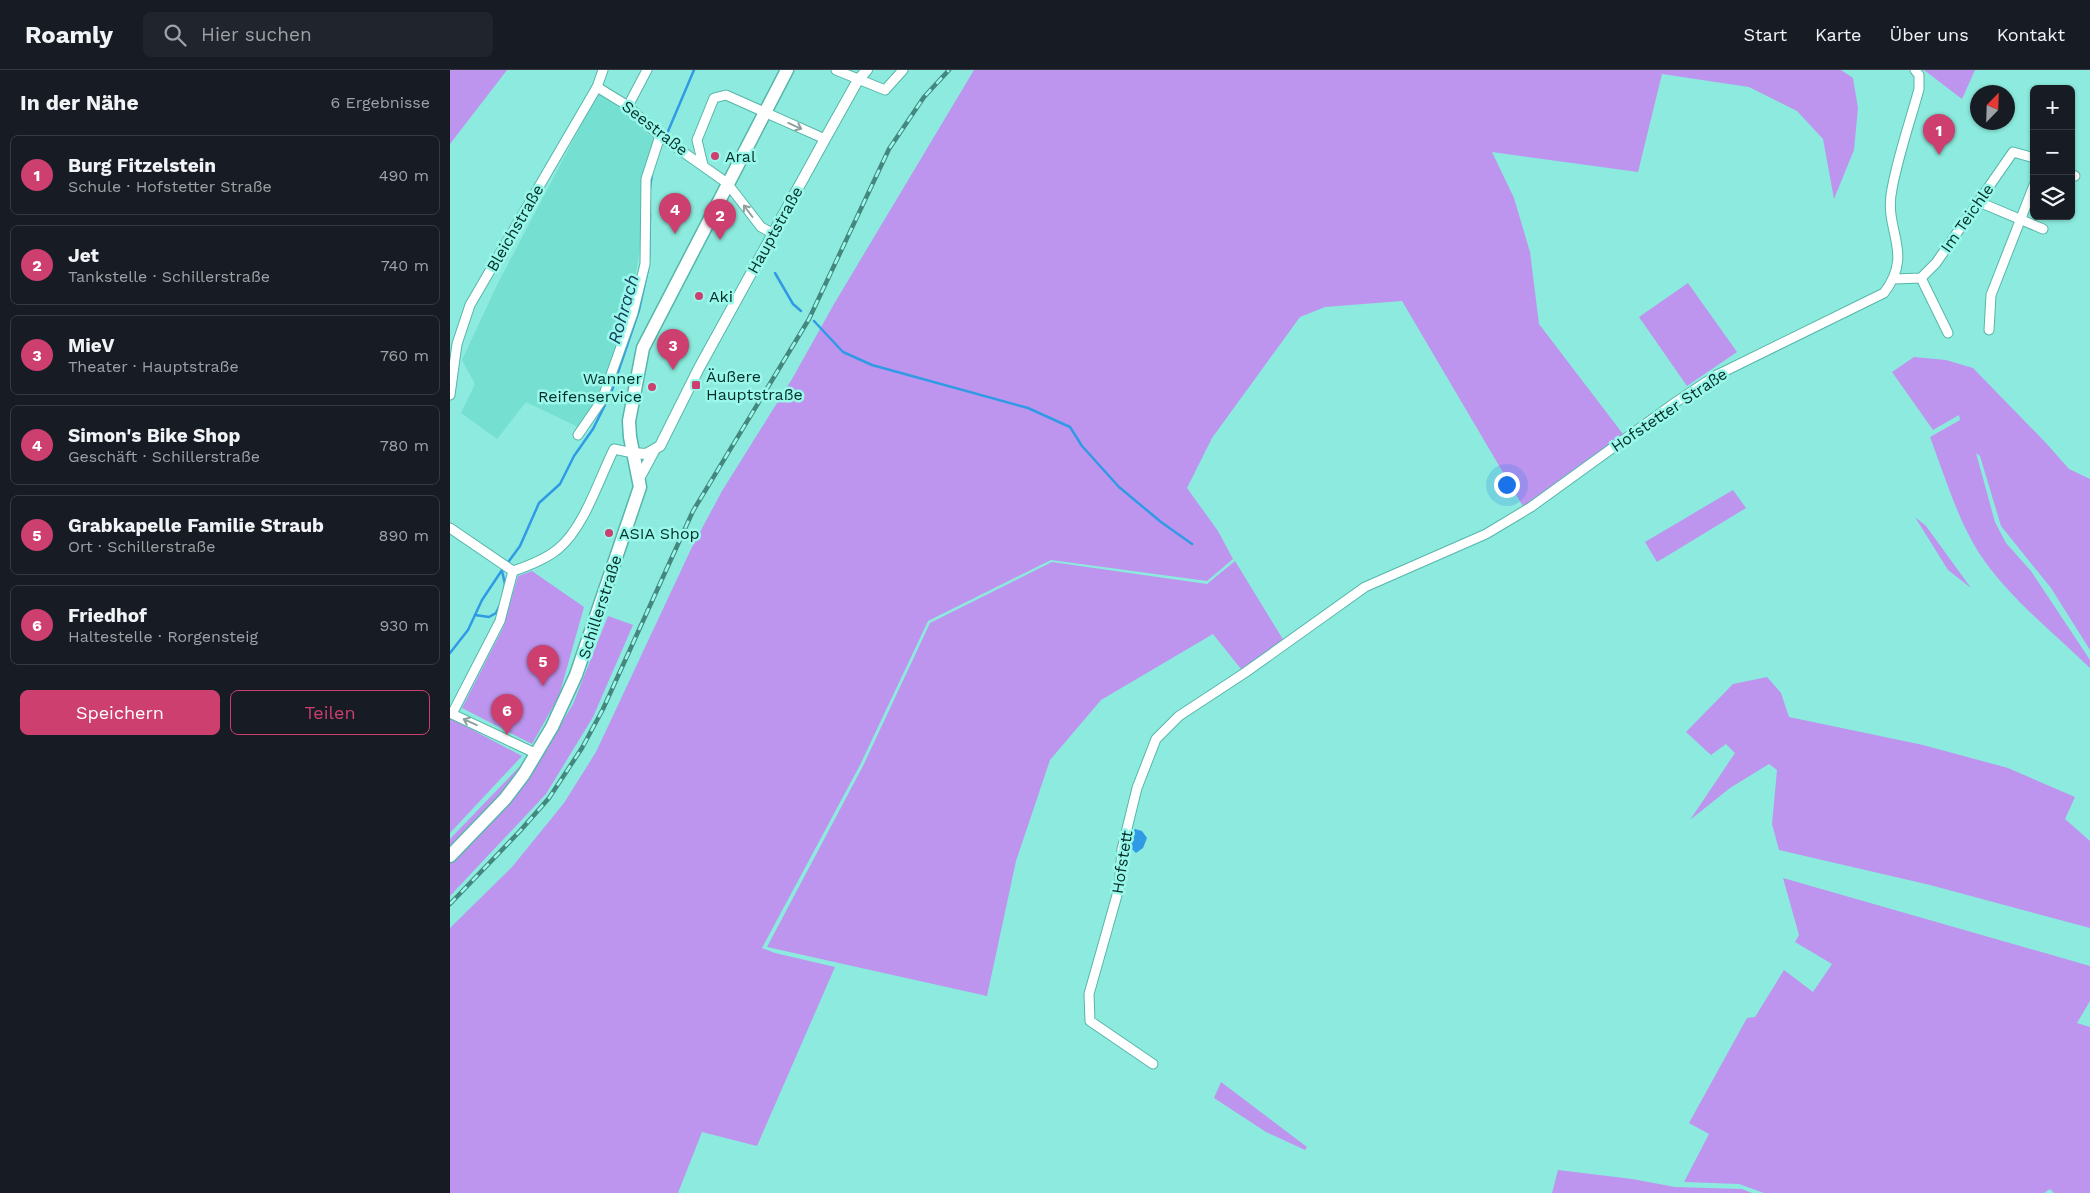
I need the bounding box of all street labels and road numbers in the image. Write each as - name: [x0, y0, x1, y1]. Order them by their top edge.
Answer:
- street label: Seestraße: [618, 96, 692, 160]
- street label: Im Teichle: [1936, 180, 1998, 256]
- street label: Bleichstraße: [482, 181, 548, 275]
- street label: Hauptstraße: [743, 183, 807, 277]
- street label: Hofstetter Straße: [1607, 364, 1731, 456]
- street label: Schillerstraße: [574, 553, 626, 661]
- street label: Hofstett: [1108, 829, 1136, 895]

